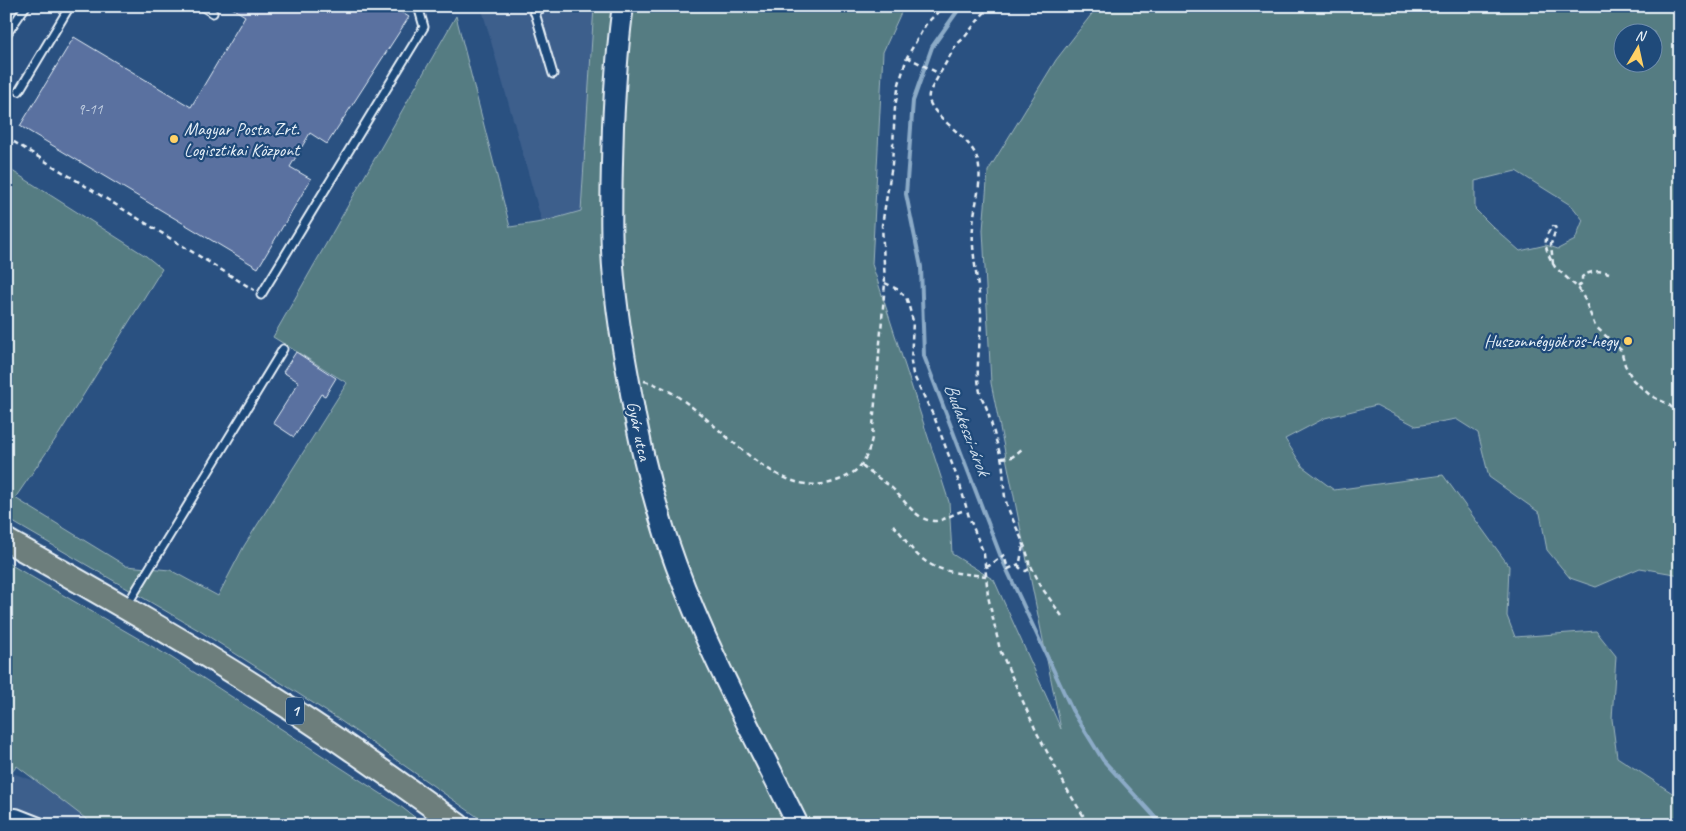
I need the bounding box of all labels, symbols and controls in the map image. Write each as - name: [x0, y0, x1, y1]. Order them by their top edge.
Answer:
- north arrow: [1614, 22, 1664, 72]
- text: N: [1634, 27, 1648, 45]
- house number: 9-11: [77, 100, 104, 119]
- place label: Magyar Posta Zrt. Logisztikai Központ: [184, 118, 301, 161]
- marker: Magyar Posta Zrt. Logisztikai Központ: [168, 133, 180, 145]
- place label: Huszonnégyökrös-hegy: [1484, 330, 1620, 352]
- marker: Huszonnégyökrös-hegy: [1622, 335, 1634, 347]
- water label: Budakeszi-árok: [939, 380, 997, 481]
- street label: Gyár utca: [622, 399, 656, 464]
- road number: 1: [286, 698, 304, 724]

